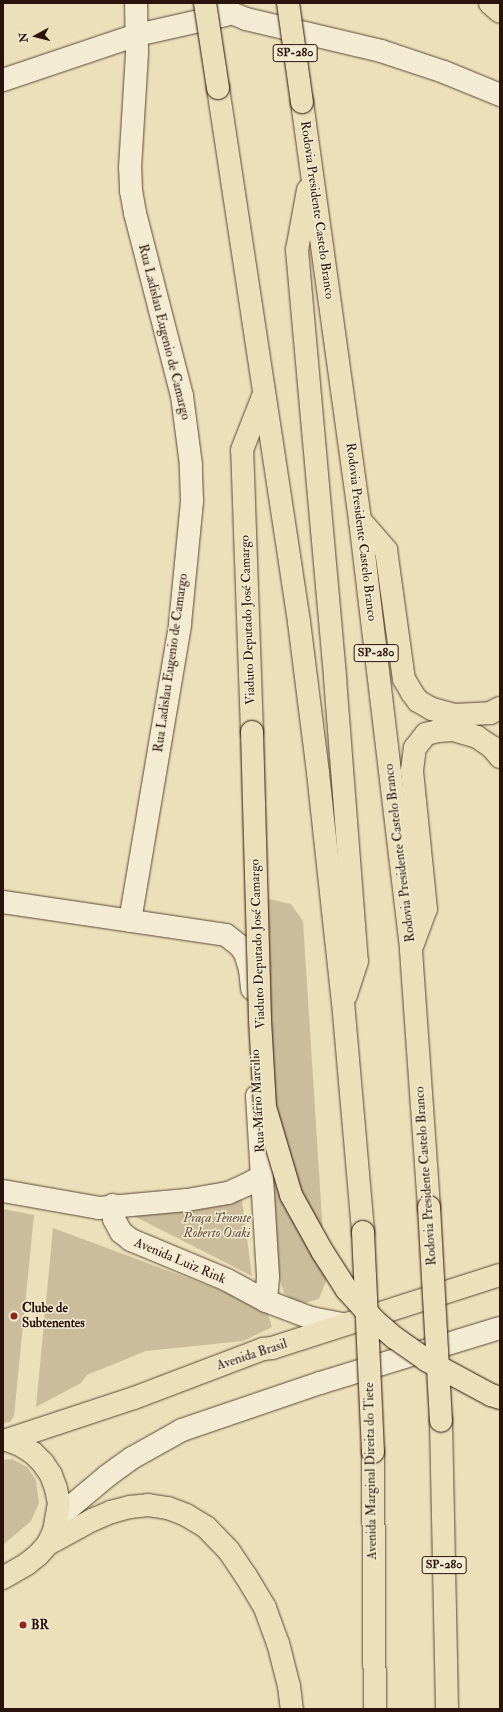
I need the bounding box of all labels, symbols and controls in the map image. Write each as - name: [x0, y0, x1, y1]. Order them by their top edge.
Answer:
- north arrow: [16, 16, 56, 56]
- text: N: [17, 32, 31, 43]
- road number: SP-280: [272, 43, 318, 63]
- street label: Rodovia Presidente Castelo Branco: [297, 120, 337, 300]
- street label: Rua Ladislau Eugenio de Camargo: [135, 243, 193, 421]
- street label: Rodovia Presidente Castelo Branco: [342, 442, 380, 622]
- street label: Viaduto Deputado José Camargo: [237, 535, 259, 705]
- street label: Rua Ladislau Eugenio de Camargo: [151, 573, 191, 753]
- road number: SP-280: [353, 643, 399, 663]
- street label: Rodovia Presidente Castelo Branco: [381, 763, 419, 943]
- street label: Viaduto Deputado José Camargo: [247, 859, 269, 1029]
- street label: Rua Mário Marcilio: [248, 1049, 268, 1153]
- street label: Rodovia Presidente Castelo Branco: [412, 1086, 440, 1266]
- park label: Praça Tenente Roberto Osaki: [183, 1211, 251, 1242]
- street label: Avenida Luiz Rink: [132, 1235, 228, 1287]
- place label: Clube de Subtenentes: [22, 1301, 85, 1332]
- marker: Clube de Subtenentes: [9, 1311, 19, 1321]
- street label: Avenida Brasil: [215, 1336, 289, 1374]
- street label: Avenida Marginal Direita do Tiete: [362, 1382, 380, 1560]
- road number: SP-280: [421, 1555, 467, 1575]
- place label: BR: [31, 1617, 49, 1633]
- marker: BR: [18, 1620, 28, 1630]

